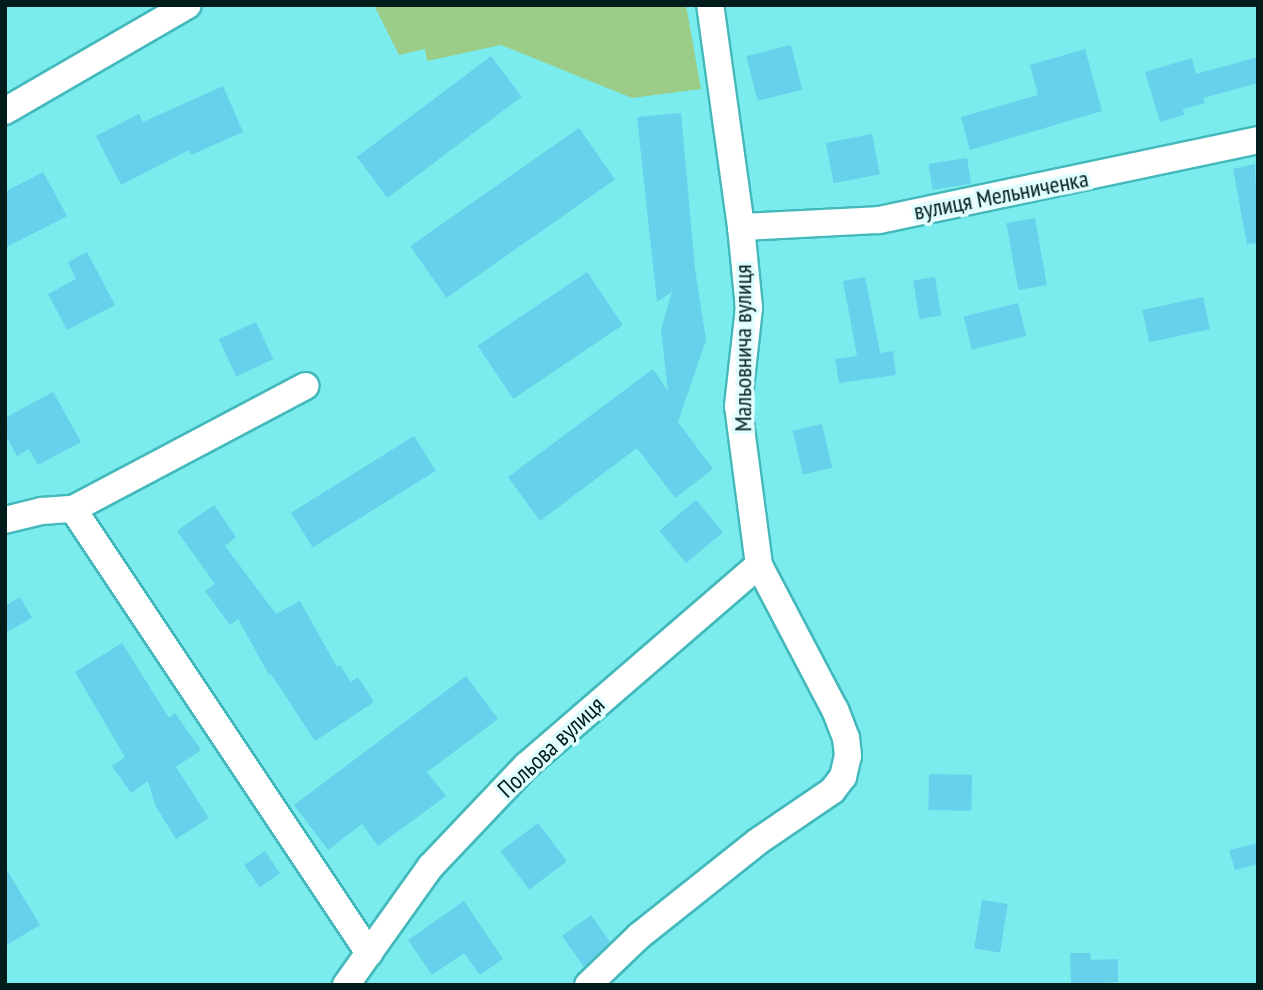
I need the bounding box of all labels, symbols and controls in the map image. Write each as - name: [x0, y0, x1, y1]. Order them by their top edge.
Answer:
- street label: вулиця Мельниченка: [911, 164, 1091, 226]
- street label: Мальовнича вулиця: [729, 264, 757, 432]
- street label: Польова вулиця: [492, 690, 610, 804]

